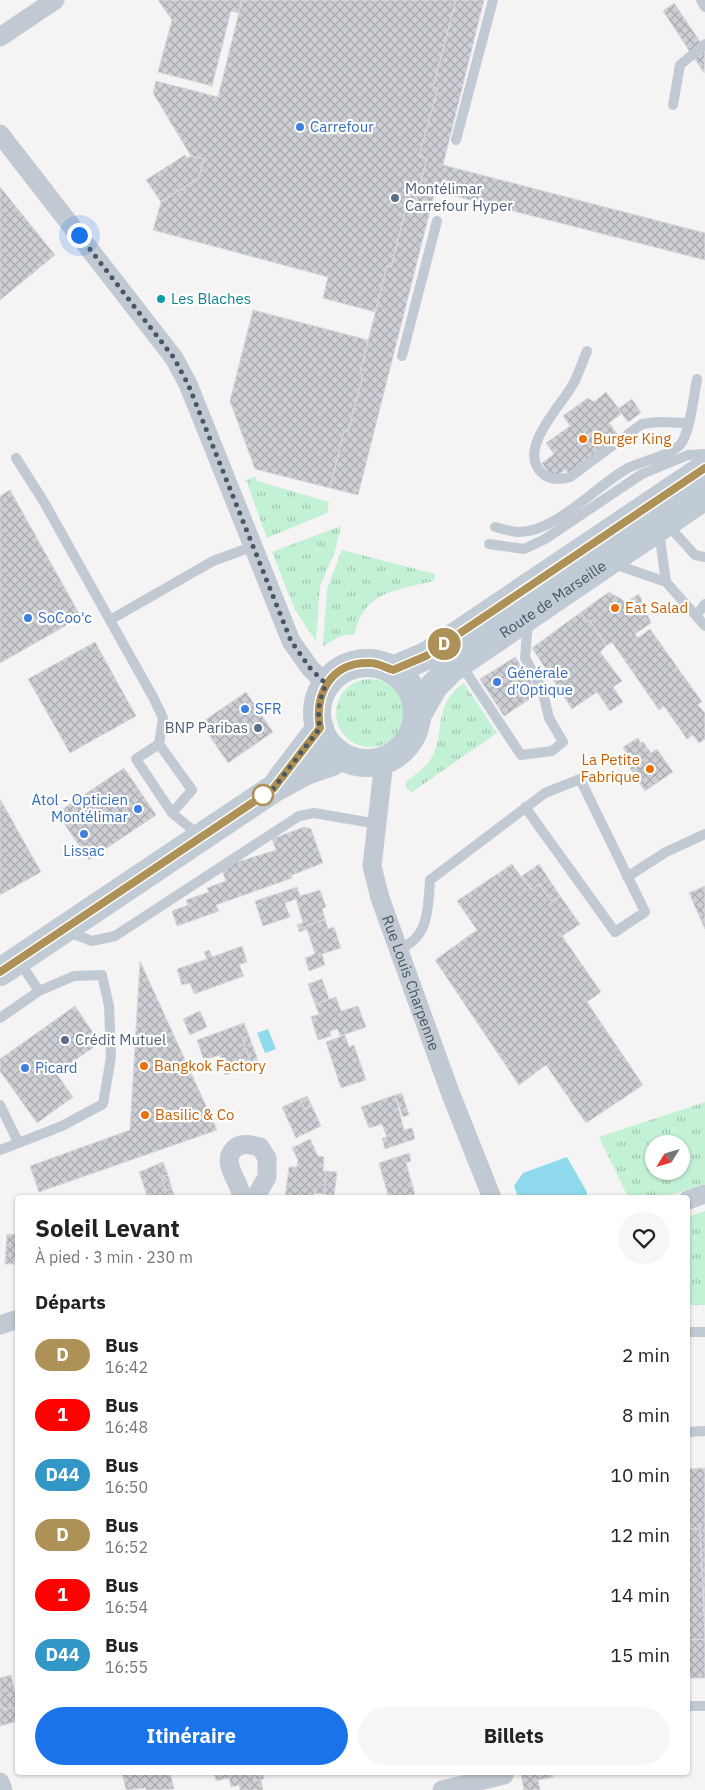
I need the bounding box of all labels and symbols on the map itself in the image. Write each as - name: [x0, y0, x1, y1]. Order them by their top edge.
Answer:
- place label: Carrefour: [310, 117, 374, 136]
- marker: Carrefour: [294, 121, 306, 133]
- place label: Montélimar Carrefour Hyper: [405, 179, 513, 215]
- marker: Montélimar Carrefour Hyper: [389, 192, 401, 204]
- your location: [67, 223, 92, 248]
- place label: Les Blaches: [171, 289, 251, 308]
- marker: Les Blaches: [155, 293, 167, 305]
- place label: Burger King: [593, 429, 671, 448]
- marker: Burger King: [577, 433, 589, 445]
- street label: Route de Marseille: [496, 556, 610, 642]
- place label: Eat Salad: [625, 598, 688, 617]
- marker: Eat Salad: [609, 602, 621, 614]
- place label: SoCoo'c: [38, 608, 92, 627]
- marker: SoCoo'c: [22, 612, 34, 624]
- line badge: D: [428, 628, 460, 660]
- place label: Générale d'Optique: [507, 663, 573, 699]
- marker: Générale d'Optique: [491, 676, 503, 688]
- place label: SFR: [255, 699, 282, 718]
- marker: SFR: [239, 703, 251, 715]
- place label: BNP Paribas: [165, 718, 248, 737]
- marker: BNP Paribas: [252, 722, 264, 734]
- place label: La Petite Fabrique: [581, 750, 640, 786]
- marker: La Petite Fabrique: [644, 763, 656, 775]
- unlabelled marker: [252, 784, 274, 806]
- place label: Atol - Opticien Montélimar: [31, 790, 128, 826]
- marker: Atol - Opticien Montélimar: [132, 803, 144, 815]
- marker: Lissac: [78, 828, 90, 840]
- place label: Lissac: [63, 841, 105, 860]
- street label: Rue Louis Charpenne: [378, 913, 444, 1053]
- place label: Crédit Mutuel: [75, 1030, 166, 1049]
- marker: Crédit Mutuel: [59, 1034, 71, 1046]
- place label: Bangkok Factory: [154, 1056, 266, 1075]
- place label: Picard: [35, 1058, 78, 1077]
- marker: Bangkok Factory: [138, 1060, 150, 1072]
- marker: Picard: [19, 1062, 31, 1074]
- place label: Basilic & Co: [155, 1105, 234, 1124]
- marker: Basilic & Co: [139, 1109, 151, 1121]
- north arrow: [645, 1135, 690, 1180]

